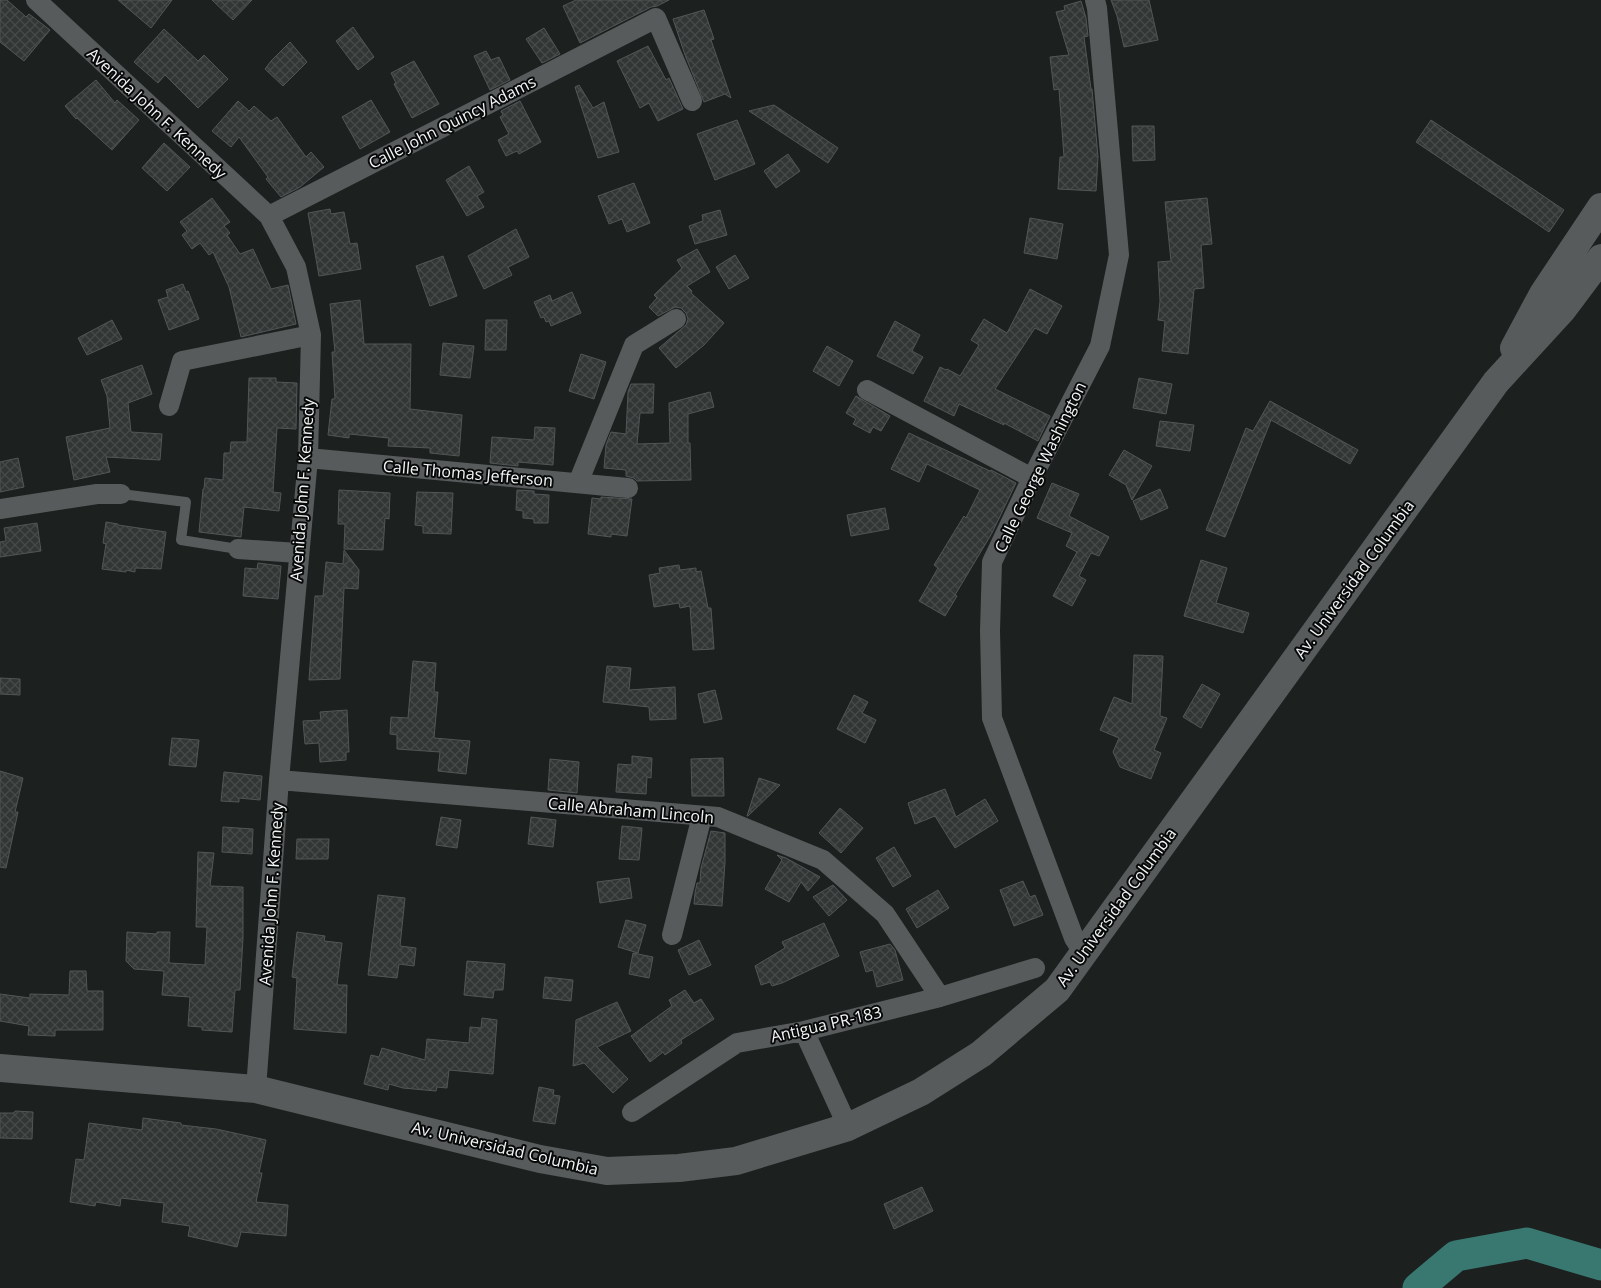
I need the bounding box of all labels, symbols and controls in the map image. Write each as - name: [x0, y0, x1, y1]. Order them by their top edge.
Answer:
- street label: Avenida John F. Kennedy: [82, 42, 232, 184]
- street label: Calle John Quincy Adams: [365, 70, 539, 174]
- street label: Calle George Washington: [989, 378, 1091, 556]
- street label: Avenida John F. Kennedy: [285, 397, 319, 582]
- street label: Calle Thomas Jefferson: [382, 455, 554, 491]
- street label: Av. Universidad Columbia: [1289, 495, 1419, 663]
- street label: Calle Abraham Lincoln: [547, 792, 715, 828]
- street label: Avenida John F. Kennedy: [254, 801, 288, 986]
- street label: Av. Universidad Columbia: [1051, 823, 1181, 991]
- street label: Antigua PR-183: [768, 1001, 884, 1047]
- street label: Av. Universidad Columbia: [410, 1116, 600, 1180]

